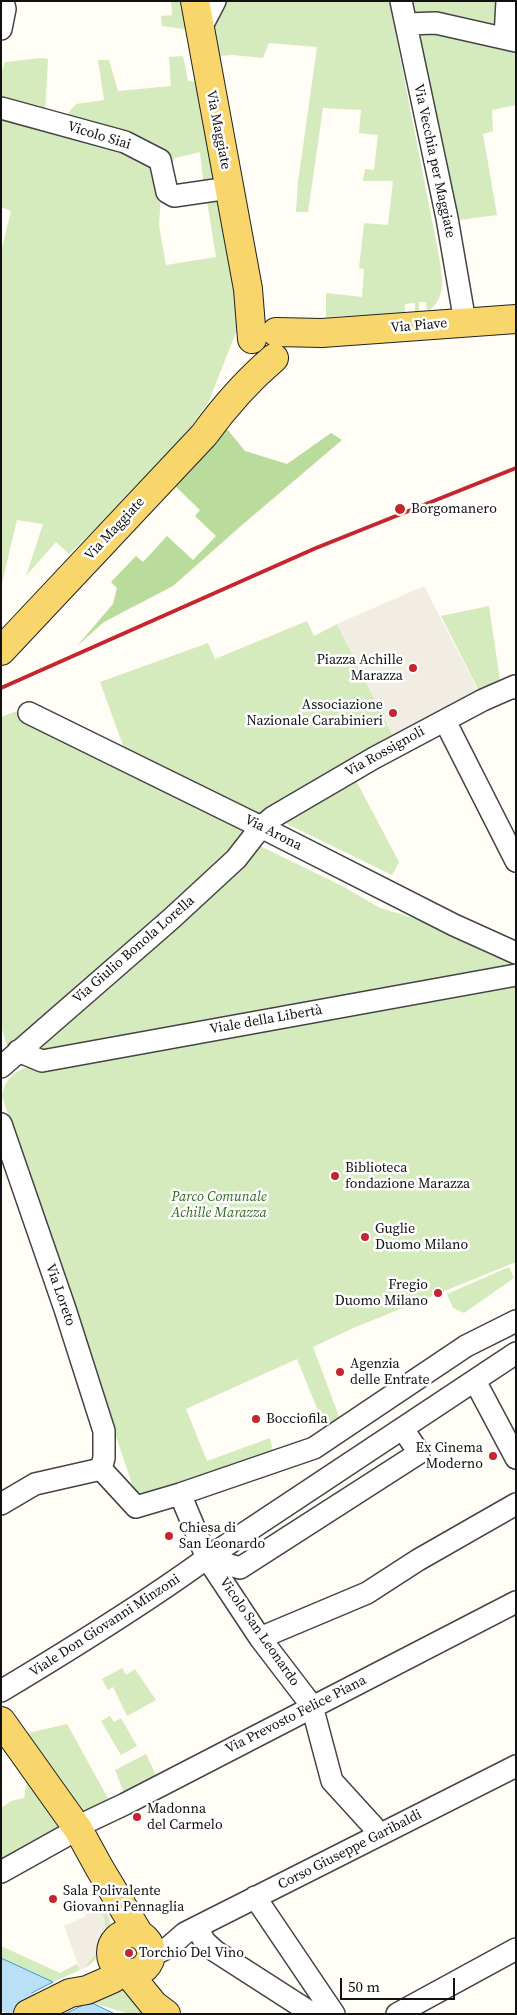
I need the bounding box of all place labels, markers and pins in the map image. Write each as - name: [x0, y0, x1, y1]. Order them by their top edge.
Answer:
- place label: Borgomanero: [411, 501, 497, 517]
- marker: Borgomanero: [393, 502, 407, 516]
- place label: Piazza Achille Marazza: [316, 652, 403, 684]
- marker: Piazza Achille Marazza: [407, 662, 419, 674]
- place label: Associazione Nazionale Carabinieri: [246, 697, 383, 730]
- marker: Associazione Nazionale Carabinieri: [387, 707, 399, 719]
- place label: Biblioteca fondazione Marazza: [345, 1160, 470, 1192]
- marker: Biblioteca fondazione Marazza: [329, 1170, 341, 1182]
- place label: Guglie Duomo Milano: [375, 1221, 468, 1254]
- marker: Guglie Duomo Milano: [359, 1231, 371, 1243]
- place label: Fregio Duomo Milano: [335, 1277, 428, 1310]
- marker: Fregio Duomo Milano: [432, 1287, 444, 1299]
- place label: Agenzia delle Entrate: [350, 1356, 430, 1388]
- marker: Agenzia delle Entrate: [334, 1366, 346, 1378]
- place label: Bocciofila: [266, 1411, 328, 1427]
- marker: Bocciofila: [250, 1413, 262, 1425]
- place label: Ex Cinema Moderno: [416, 1440, 483, 1472]
- marker: Ex Cinema Moderno: [487, 1450, 499, 1462]
- place label: Chiesa di San Leonardo: [179, 1520, 265, 1552]
- marker: Chiesa di San Leonardo: [163, 1530, 175, 1542]
- place label: Madonna del Carmelo: [147, 1801, 223, 1834]
- marker: Madonna del Carmelo: [131, 1811, 143, 1823]
- place label: Sala Polivalente Giovanni Pennaglia: [63, 1883, 184, 1915]
- marker: Sala Polivalente Giovanni Pennaglia: [47, 1893, 59, 1905]
- place label: Torchio Del Vino: [139, 1945, 244, 1961]
- marker: Torchio Del Vino: [123, 1947, 135, 1959]

